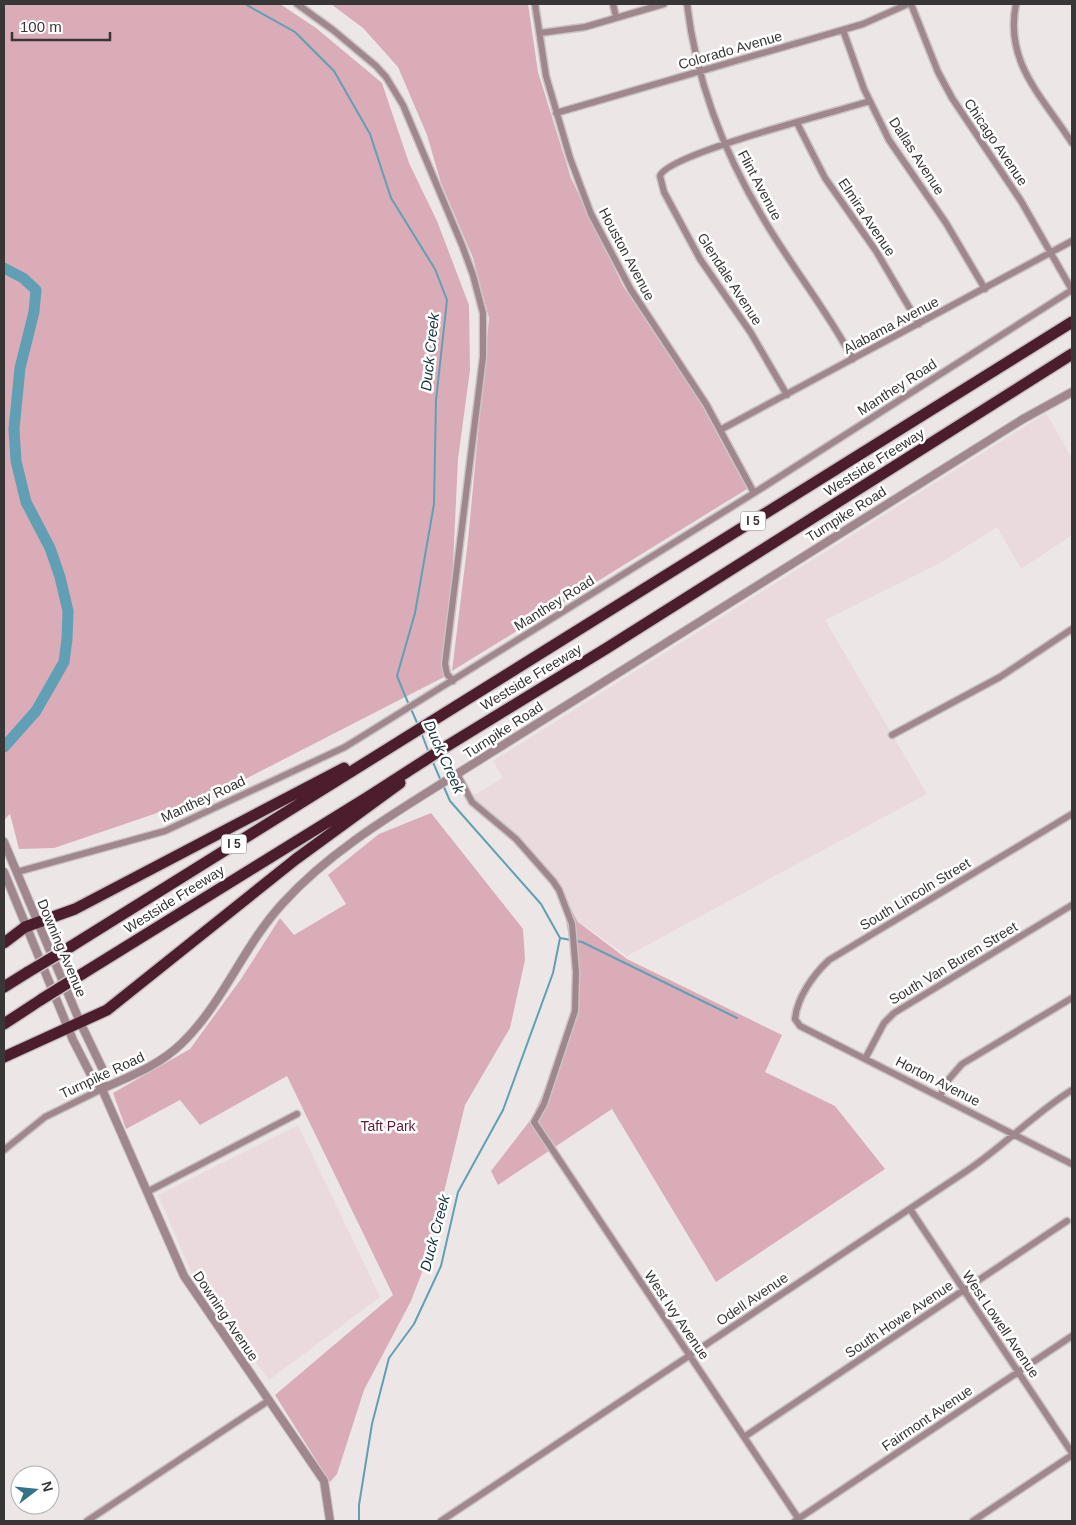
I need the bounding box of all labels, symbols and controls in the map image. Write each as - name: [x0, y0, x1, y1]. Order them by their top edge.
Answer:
- scale bar: [12, 10, 110, 42]
- text: 100 m: [20, 18, 62, 35]
- street label: Colorado Avenue: [676, 27, 784, 72]
- street label: Chicago Avenue: [961, 95, 1031, 189]
- street label: Dallas Avenue: [886, 114, 948, 198]
- street label: Flint Avenue: [735, 147, 785, 223]
- street label: Elmira Avenue: [835, 175, 899, 259]
- street label: Houston Avenue: [596, 205, 658, 303]
- street label: Glendale Avenue: [694, 230, 766, 328]
- street label: Alabama Avenue: [841, 293, 942, 357]
- water label: Duck Creek: [417, 311, 442, 392]
- street label: Manthey Road: [854, 355, 940, 419]
- street label: Westside Freeway: [821, 425, 927, 499]
- street label: Turnpike Road: [803, 483, 889, 545]
- road number: I 5: [740, 512, 766, 530]
- street label: Manthey Road: [511, 572, 597, 634]
- street label: Westside Freeway: [478, 641, 584, 713]
- street label: Turnpike Road: [460, 698, 546, 762]
- water label: Duck Creek: [421, 718, 469, 797]
- street label: Manthey Road: [158, 773, 248, 825]
- road number: I 5: [222, 834, 246, 854]
- street label: South Lincoln Street: [857, 855, 973, 933]
- street label: Westside Freeway: [121, 862, 227, 936]
- street label: Downing Avenue: [34, 897, 90, 1000]
- street label: South Van Buren Street: [886, 918, 1020, 1008]
- street label: Turnpike Road: [57, 1048, 147, 1102]
- street label: Horton Avenue: [893, 1053, 983, 1109]
- park label: Taft Park: [360, 1118, 417, 1134]
- water label: Duck Creek: [416, 1191, 453, 1273]
- street label: West Lowell Avenue: [959, 1267, 1043, 1381]
- street label: Downing Avenue: [190, 1268, 262, 1364]
- street label: West Ivy Avenue: [641, 1268, 713, 1363]
- street label: Odell Avenue: [713, 1269, 791, 1329]
- street label: South Howe Avenue: [842, 1277, 956, 1361]
- street label: Fairmont Avenue: [879, 1382, 975, 1454]
- north arrow: [10, 1465, 60, 1515]
- text: N: [38, 1479, 57, 1493]

